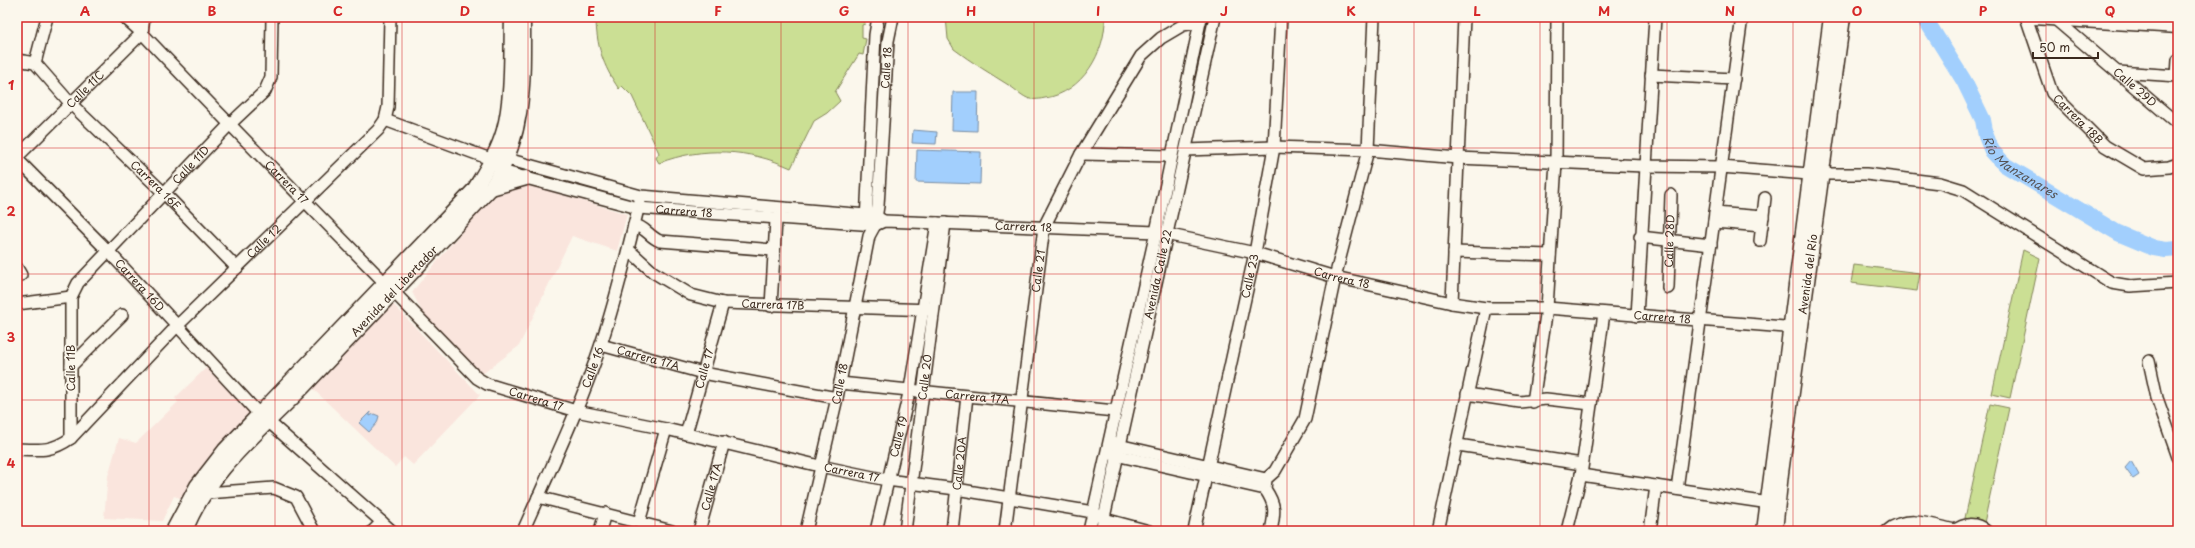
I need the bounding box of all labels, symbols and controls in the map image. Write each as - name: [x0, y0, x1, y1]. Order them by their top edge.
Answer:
- text: A: [80, 1, 90, 20]
- text: B: [208, 1, 217, 20]
- text: C: [333, 1, 343, 20]
- text: D: [460, 1, 470, 20]
- text: E: [587, 1, 595, 20]
- text: F: [714, 1, 722, 20]
- text: G: [839, 1, 849, 20]
- text: H: [966, 1, 976, 20]
- text: I: [1096, 1, 1100, 20]
- text: J: [1220, 1, 1228, 20]
- text: K: [1346, 1, 1356, 20]
- text: L: [1473, 1, 1481, 20]
- text: M: [1598, 1, 1610, 20]
- text: N: [1725, 1, 1735, 20]
- text: O: [1852, 1, 1862, 20]
- text: P: [1979, 1, 1988, 20]
- text: Q: [2105, 1, 2115, 20]
- scale bar: [2033, 34, 2098, 60]
- text: 50 m: [2039, 38, 2070, 56]
- street label: Calle 18: [876, 46, 896, 89]
- street label: Calle 29D: [2110, 63, 2161, 110]
- street label: Calle 11C: [62, 66, 108, 112]
- text: 1: [8, 75, 14, 94]
- street label: Carrera 18B: [2049, 90, 2107, 147]
- water label: Río Manzanares: [1979, 133, 2062, 203]
- street label: Calle 11D: [168, 141, 213, 188]
- street label: Carrera 16E: [127, 156, 185, 214]
- street label: Carrera 17: [261, 156, 313, 208]
- street label: Carrera 18: [655, 200, 713, 221]
- text: 2: [6, 201, 16, 220]
- street label: Calle 28D: [1660, 214, 1678, 268]
- street label: Carrera 18: [995, 216, 1053, 236]
- street label: Calle 12: [242, 220, 285, 262]
- street label: Avenida Calle 22: [1139, 228, 1176, 321]
- street label: Avenida del Río: [1794, 233, 1821, 315]
- street label: Avenida del Libertador: [347, 242, 441, 340]
- street label: Calle 21: [1027, 249, 1049, 293]
- street label: Calle 23: [1236, 252, 1263, 300]
- street label: Carrera 16D: [111, 255, 169, 315]
- street label: Carrera 18: [1312, 262, 1372, 293]
- street label: Carrera 17B: [741, 295, 805, 314]
- street label: Carrera 18: [1633, 306, 1692, 327]
- text: 3: [7, 327, 16, 346]
- street label: Carrera 17A: [615, 341, 682, 374]
- street label: Calle 16: [577, 344, 608, 390]
- street label: Calle 11B: [62, 345, 79, 391]
- street label: Calle 17: [690, 346, 718, 391]
- street label: Calle 20: [913, 353, 936, 401]
- street label: Calle 18: [827, 361, 852, 406]
- street label: Carrera 17: [507, 382, 566, 415]
- street label: Carrera 17A: [944, 385, 1010, 408]
- street label: Calle 19: [885, 414, 911, 459]
- street label: Calle 20A: [948, 435, 971, 491]
- text: 4: [7, 453, 16, 472]
- street label: Carrera 17: [822, 458, 881, 486]
- street label: Calle 17A: [696, 461, 726, 513]

